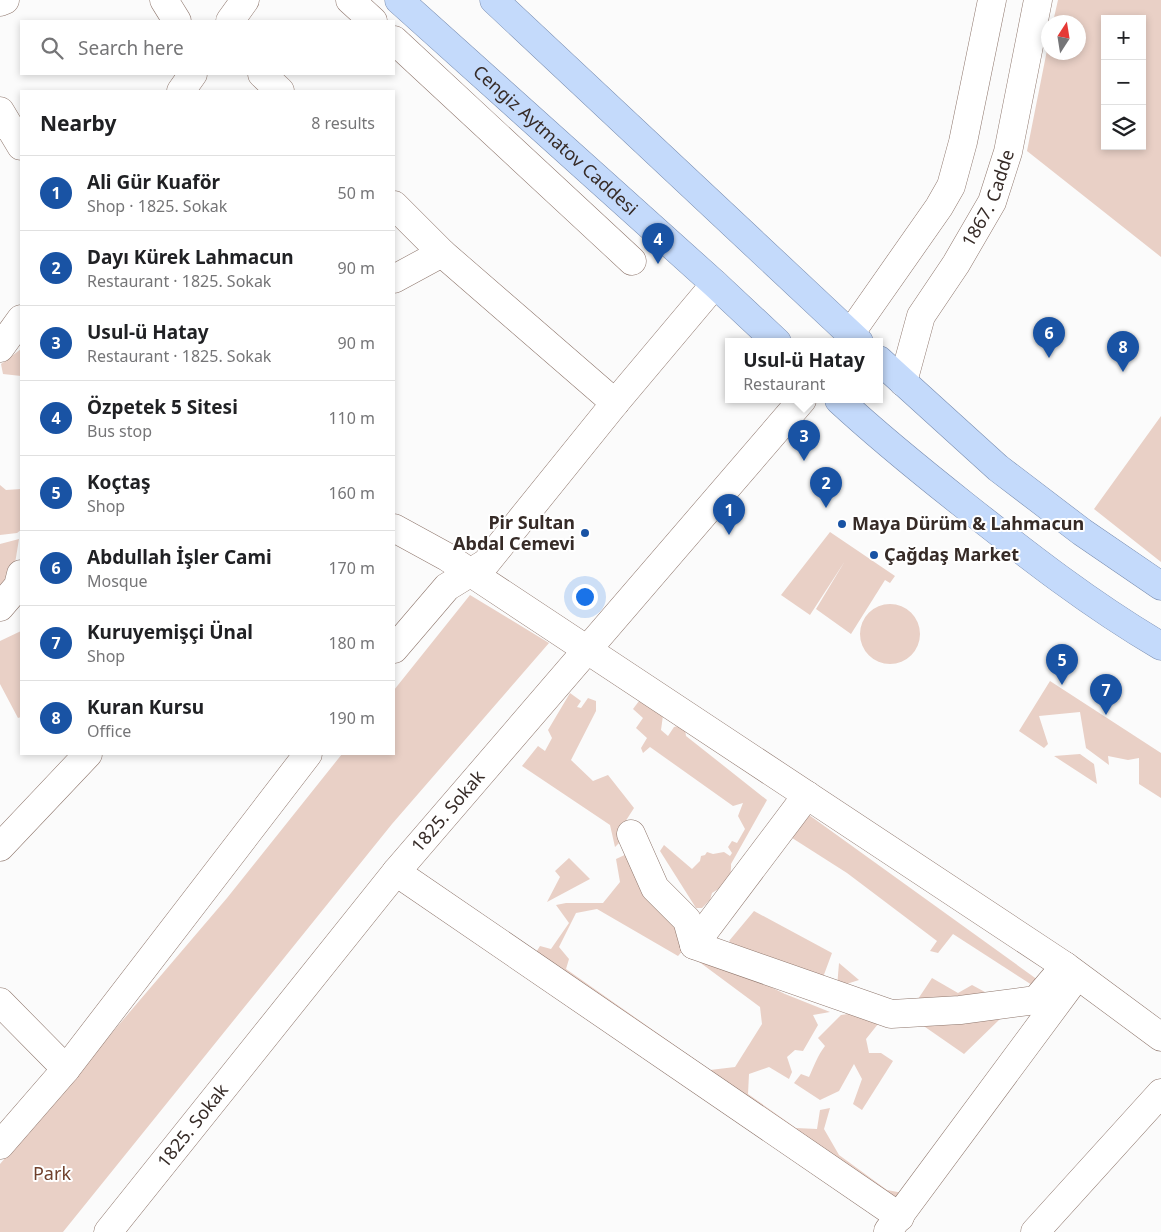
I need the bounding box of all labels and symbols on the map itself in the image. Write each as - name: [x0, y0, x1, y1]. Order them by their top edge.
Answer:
- north arrow: [1041, 15, 1086, 60]
- street label: Cengiz Aytmatov Caddesi: [468, 59, 643, 220]
- street label: 1867. Cadde: [956, 146, 1019, 251]
- pin: 4: [642, 223, 674, 264]
- pin: 6: [1033, 317, 1065, 358]
- pin: 8: [1107, 331, 1139, 372]
- pin: 3: [788, 420, 820, 461]
- pin: 2: [810, 467, 842, 508]
- pin: 1: [713, 494, 745, 535]
- place label: Pir Sultan Abdal Cemevi: [453, 510, 575, 555]
- place label: Maya Dürüm & Lahmacun: [852, 511, 1084, 535]
- marker: Maya Dürüm & Lahmacun: [836, 518, 848, 530]
- marker: Pir Sultan Abdal Cemevi: [579, 527, 591, 539]
- place label: Çağdaş Market: [884, 542, 1019, 566]
- marker: Çağdaş Market: [868, 549, 880, 561]
- your location: [572, 584, 598, 610]
- pin: 5: [1046, 644, 1078, 685]
- pin: 7: [1090, 674, 1122, 715]
- street label: 1825. Sokak: [405, 764, 490, 857]
- street label: 1825. Sokak: [151, 1078, 233, 1172]
- park label: Park: [33, 1161, 71, 1185]

